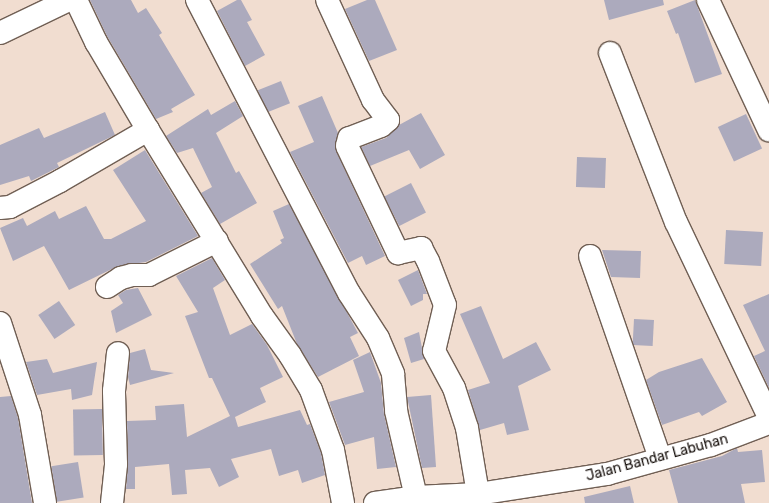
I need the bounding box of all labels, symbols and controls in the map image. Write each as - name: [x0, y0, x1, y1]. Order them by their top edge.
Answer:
- street label: Jalan Bandar Labuhan: [584, 431, 730, 485]

